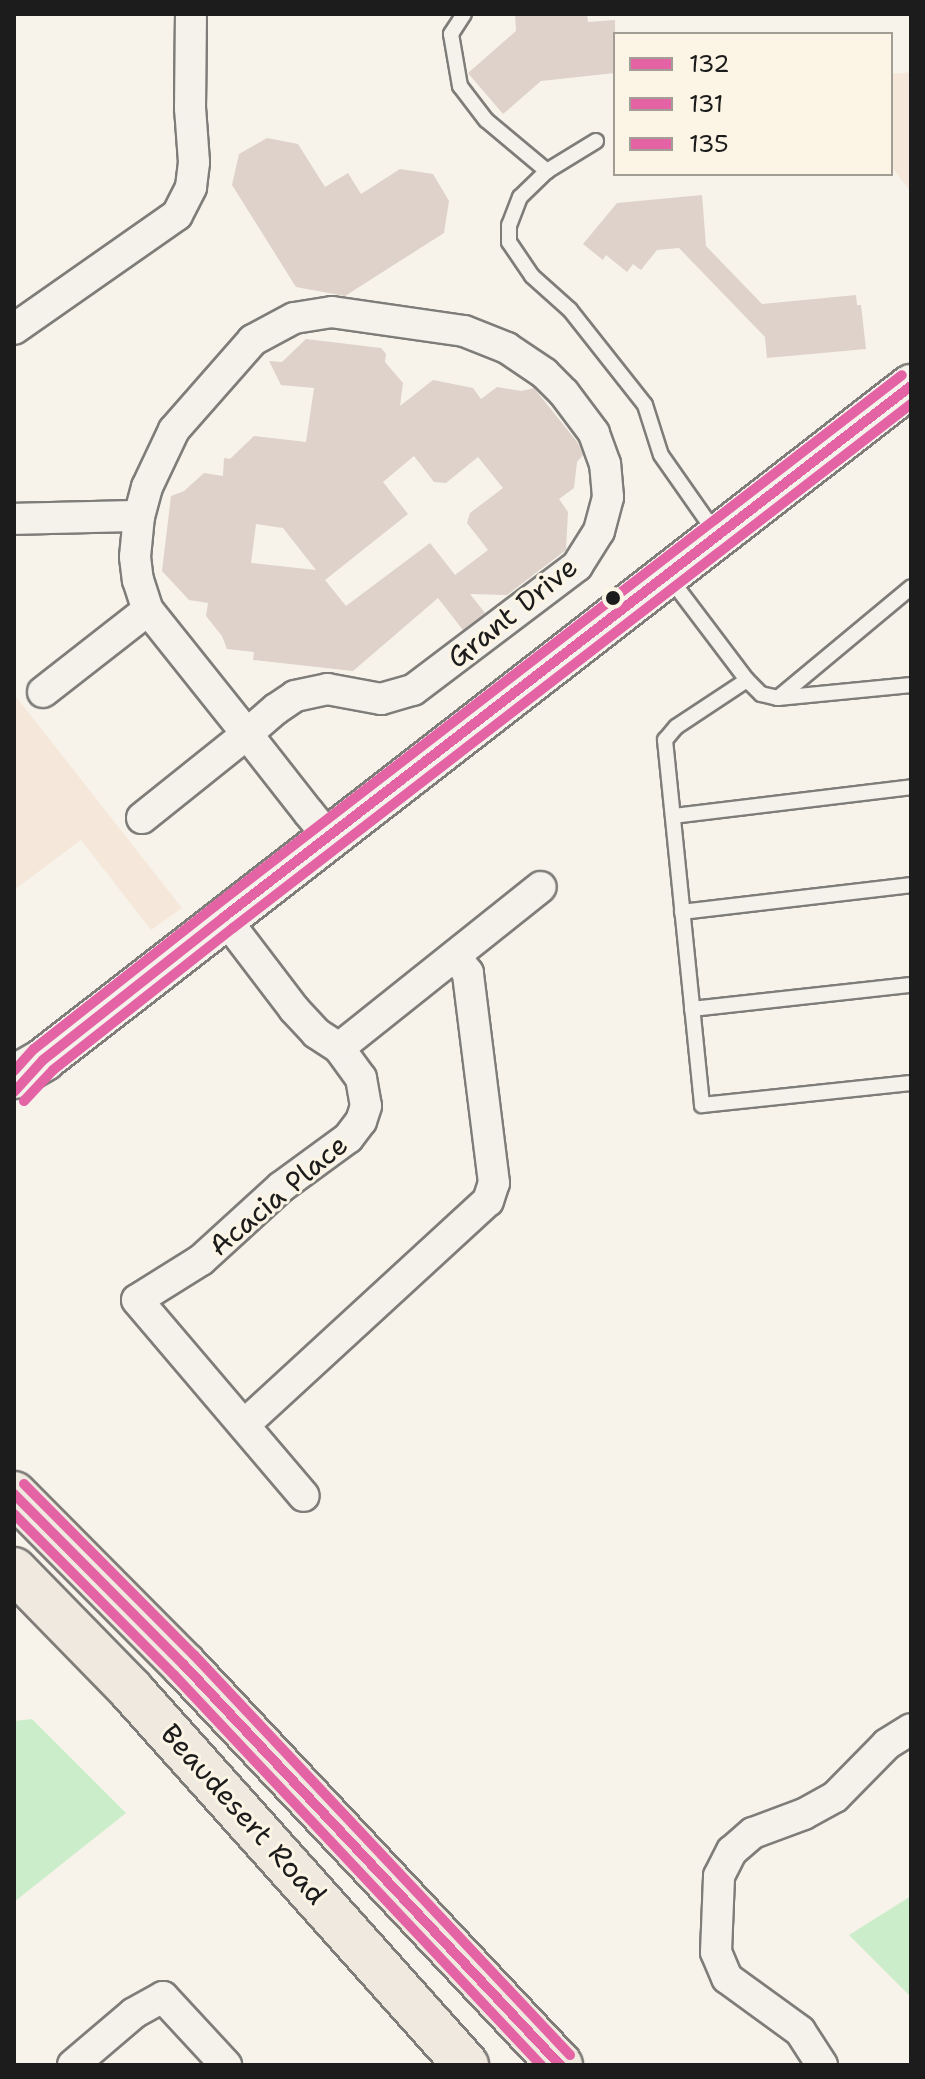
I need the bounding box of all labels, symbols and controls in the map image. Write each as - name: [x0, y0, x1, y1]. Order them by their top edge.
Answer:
- legend: [613, 32, 893, 176]
- text: 132: [689, 48, 730, 80]
- text: 131: [689, 88, 723, 120]
- text: 135: [689, 128, 729, 160]
- street label: Grant Drive: [440, 549, 584, 675]
- unlabelled marker: [605, 590, 621, 606]
- street label: Acacia Place: [202, 1127, 354, 1263]
- street label: Beaudesert Road: [154, 1717, 334, 1911]

